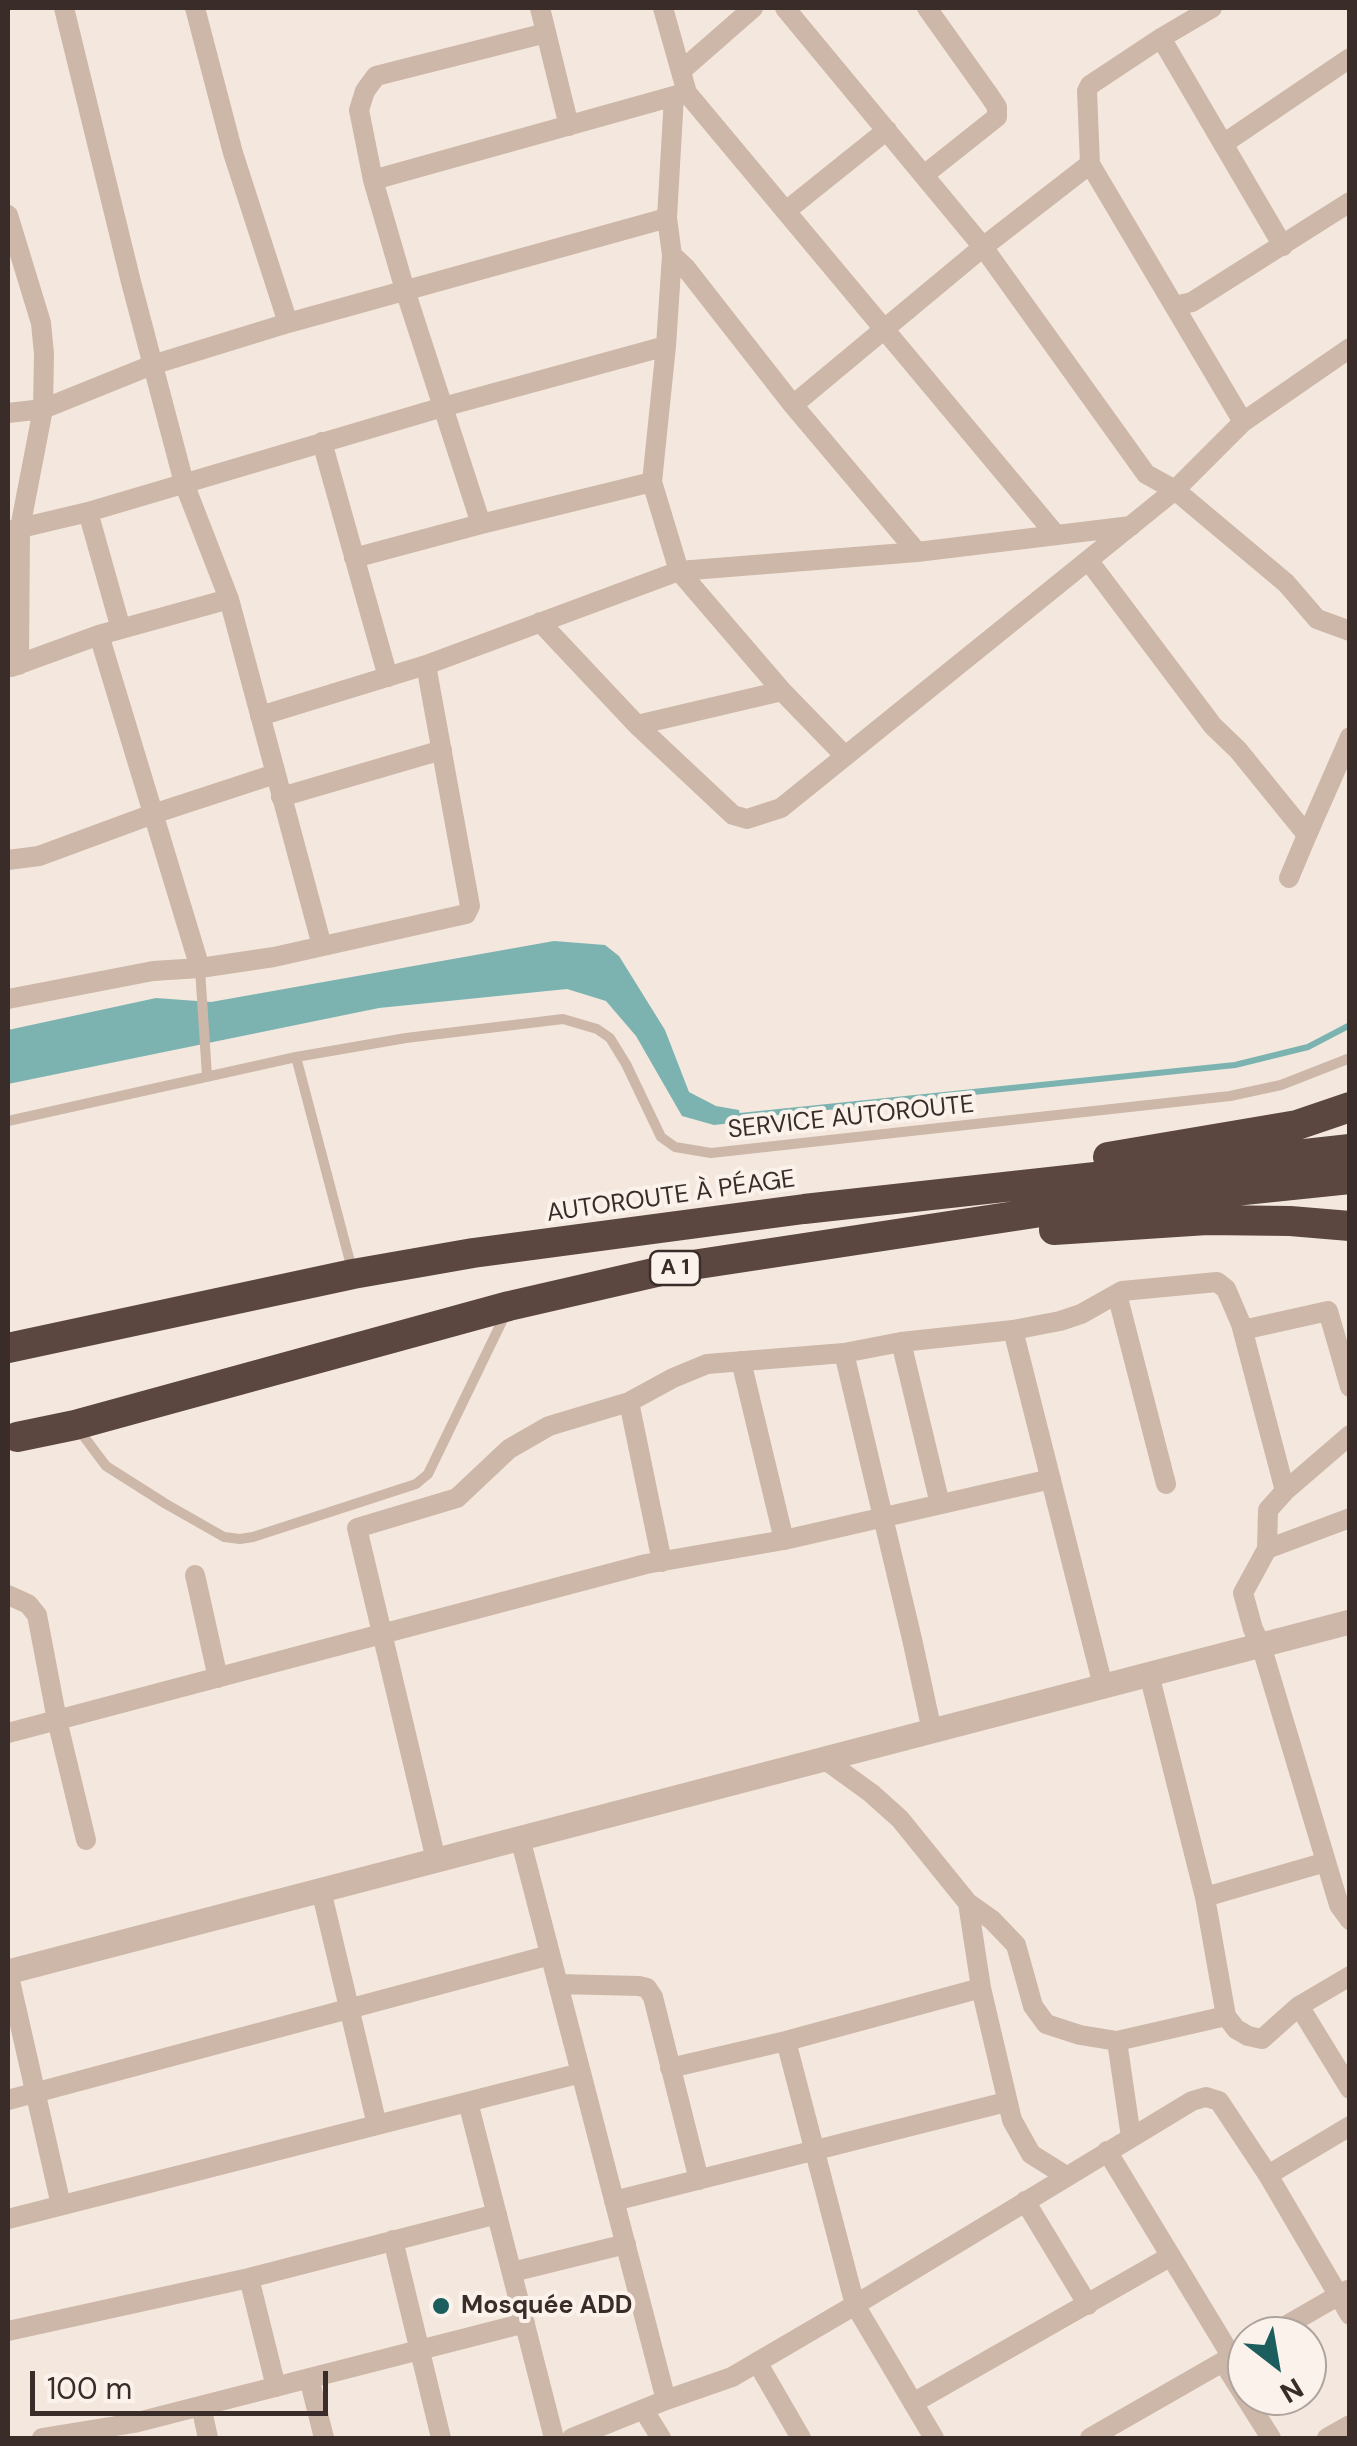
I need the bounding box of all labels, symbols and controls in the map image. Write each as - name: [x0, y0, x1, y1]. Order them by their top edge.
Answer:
- street label: SERVICE AUTOROUTE: [726, 1090, 976, 1146]
- street label: AUTOROUTE À PÉAGE: [545, 1165, 797, 1229]
- road number: A 1: [650, 1251, 700, 1285]
- place label: Mosquée ADD: [461, 2291, 633, 2321]
- marker: Mosquée ADD: [430, 2295, 452, 2317]
- north arrow: [1227, 2316, 1327, 2416]
- scale bar: [35, 2351, 332, 2413]
- text: 100 m: [47, 2369, 132, 2408]
- text: N: [1273, 2369, 1310, 2412]

